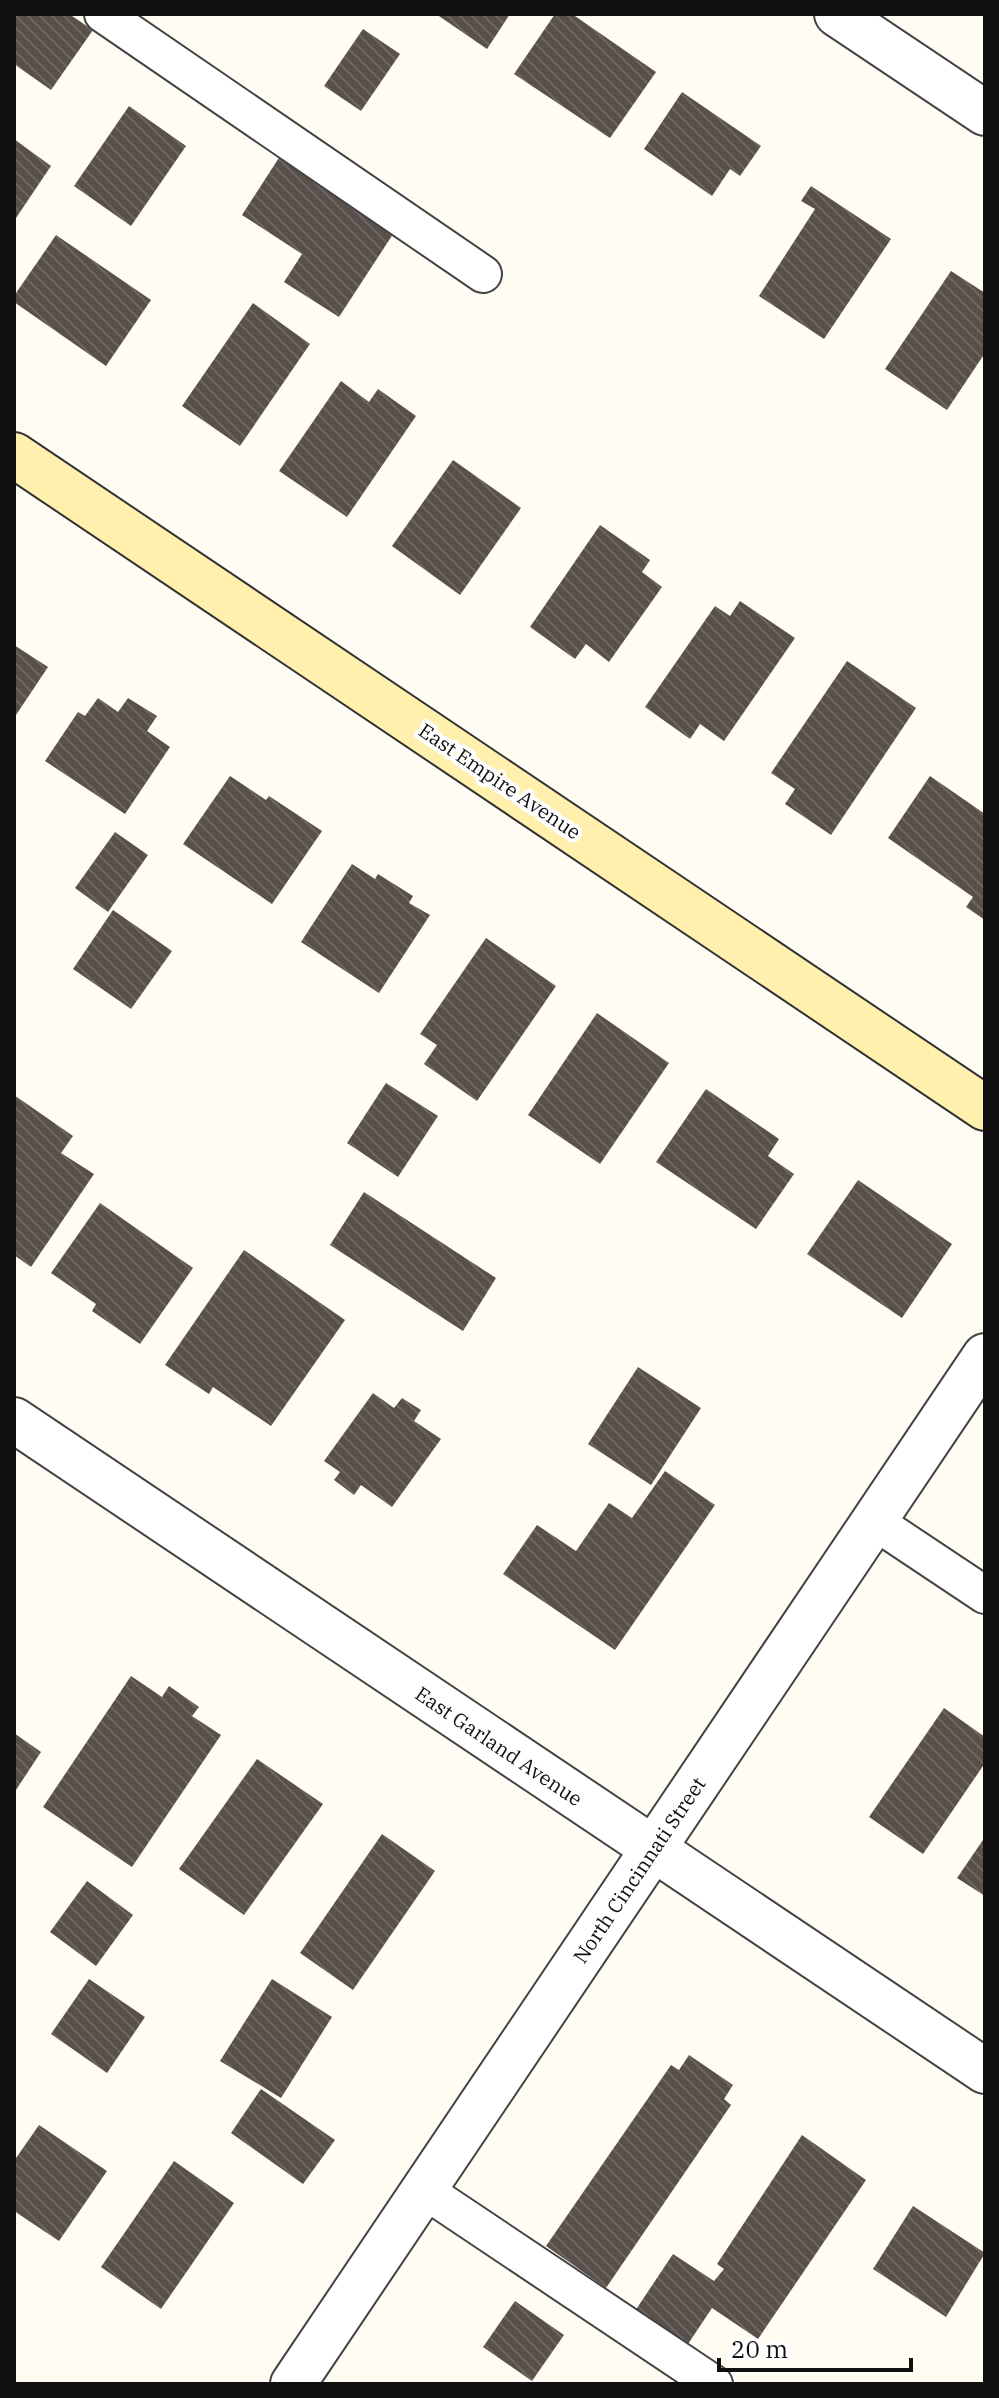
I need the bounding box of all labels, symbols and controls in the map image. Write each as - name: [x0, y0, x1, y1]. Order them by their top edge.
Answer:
- street label: East Empire Avenue: [414, 717, 586, 845]
- street label: East Garland Avenue: [410, 1680, 588, 1812]
- street label: North Cincinnati Street: [567, 1772, 711, 1968]
- scale bar: [719, 2322, 911, 2372]
- text: 20 m: [731, 2333, 788, 2365]

